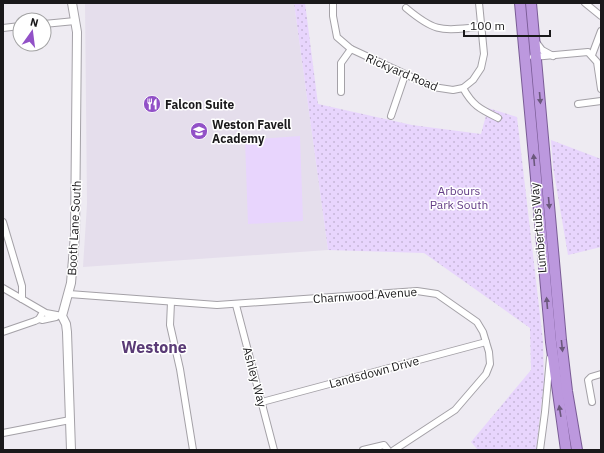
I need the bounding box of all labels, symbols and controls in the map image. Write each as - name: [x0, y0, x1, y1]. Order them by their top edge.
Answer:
- north arrow: [12, 12, 52, 52]
- scale bar: [464, 12, 550, 38]
- text: N: [29, 15, 40, 30]
- text: 100 m: [470, 18, 505, 33]
- street label: Rickyard Road: [364, 50, 440, 94]
- one-way arrow: [536, 92, 543, 104]
- restaurant icon: Falcon Suite: [142, 94, 162, 114]
- place label: Falcon Suite: [165, 97, 235, 112]
- place label: Weston Favell Academy: [212, 117, 291, 146]
- school or university icon: Weston Favell Academy: [189, 121, 209, 141]
- one-way arrow: [531, 154, 538, 166]
- street label: Booth Lane South: [64, 180, 84, 276]
- street label: Lumbertubs Way: [527, 182, 549, 274]
- park label: Arbours Park South: [430, 183, 488, 212]
- one-way arrow: [545, 197, 552, 209]
- street label: Charnwood Avenue: [312, 284, 418, 306]
- one-way arrow: [544, 297, 551, 309]
- district label: Westone: [121, 337, 187, 357]
- one-way arrow: [559, 340, 565, 352]
- street label: Ashley Way: [240, 345, 270, 409]
- street label: Landsdown Drive: [327, 353, 421, 391]
- one-way arrow: [557, 405, 563, 418]

